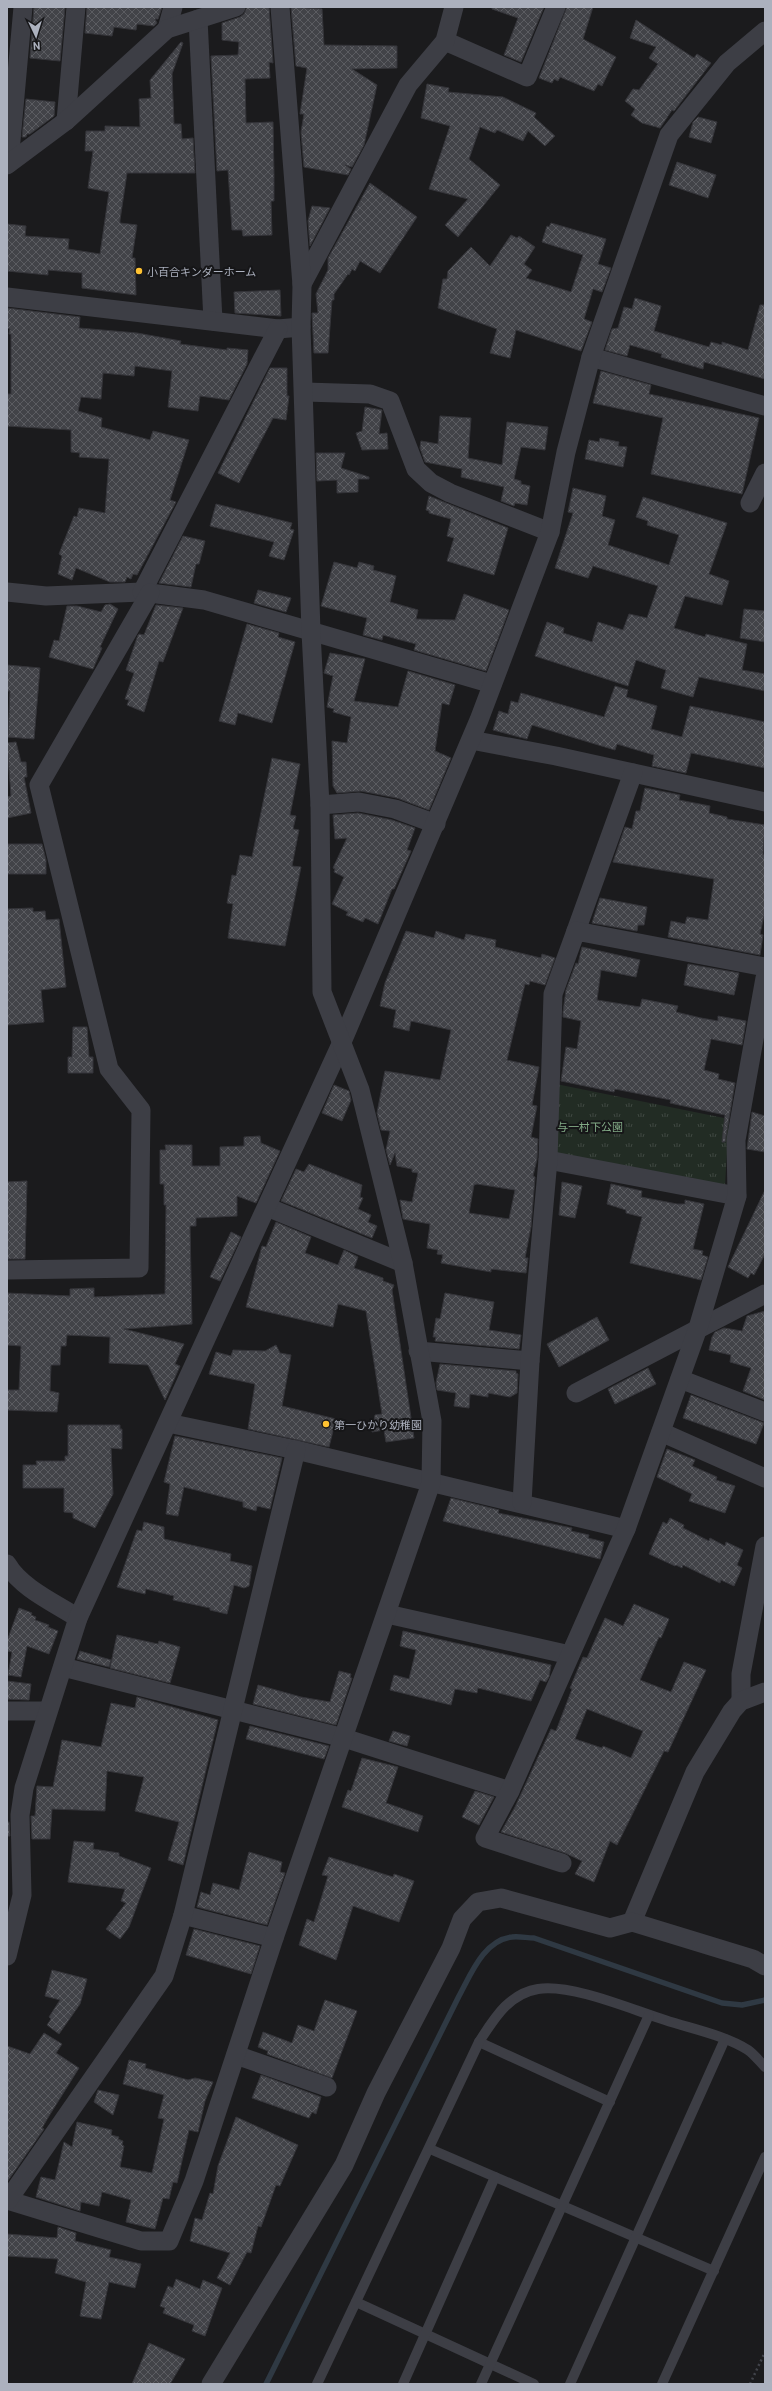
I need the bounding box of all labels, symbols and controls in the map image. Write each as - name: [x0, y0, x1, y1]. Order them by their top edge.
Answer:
- north arrow: [16, 16, 56, 56]
- text: N: [33, 40, 41, 53]
- place label: 小百合キンダーホーム: [147, 265, 256, 278]
- marker: 小百合キンダーホーム: [134, 266, 144, 276]
- park label: 与一村下公園: [557, 1120, 623, 1133]
- place label: 第一ひかり幼稚園: [334, 1418, 422, 1431]
- marker: 第一ひかり幼稚園: [321, 1419, 331, 1429]

